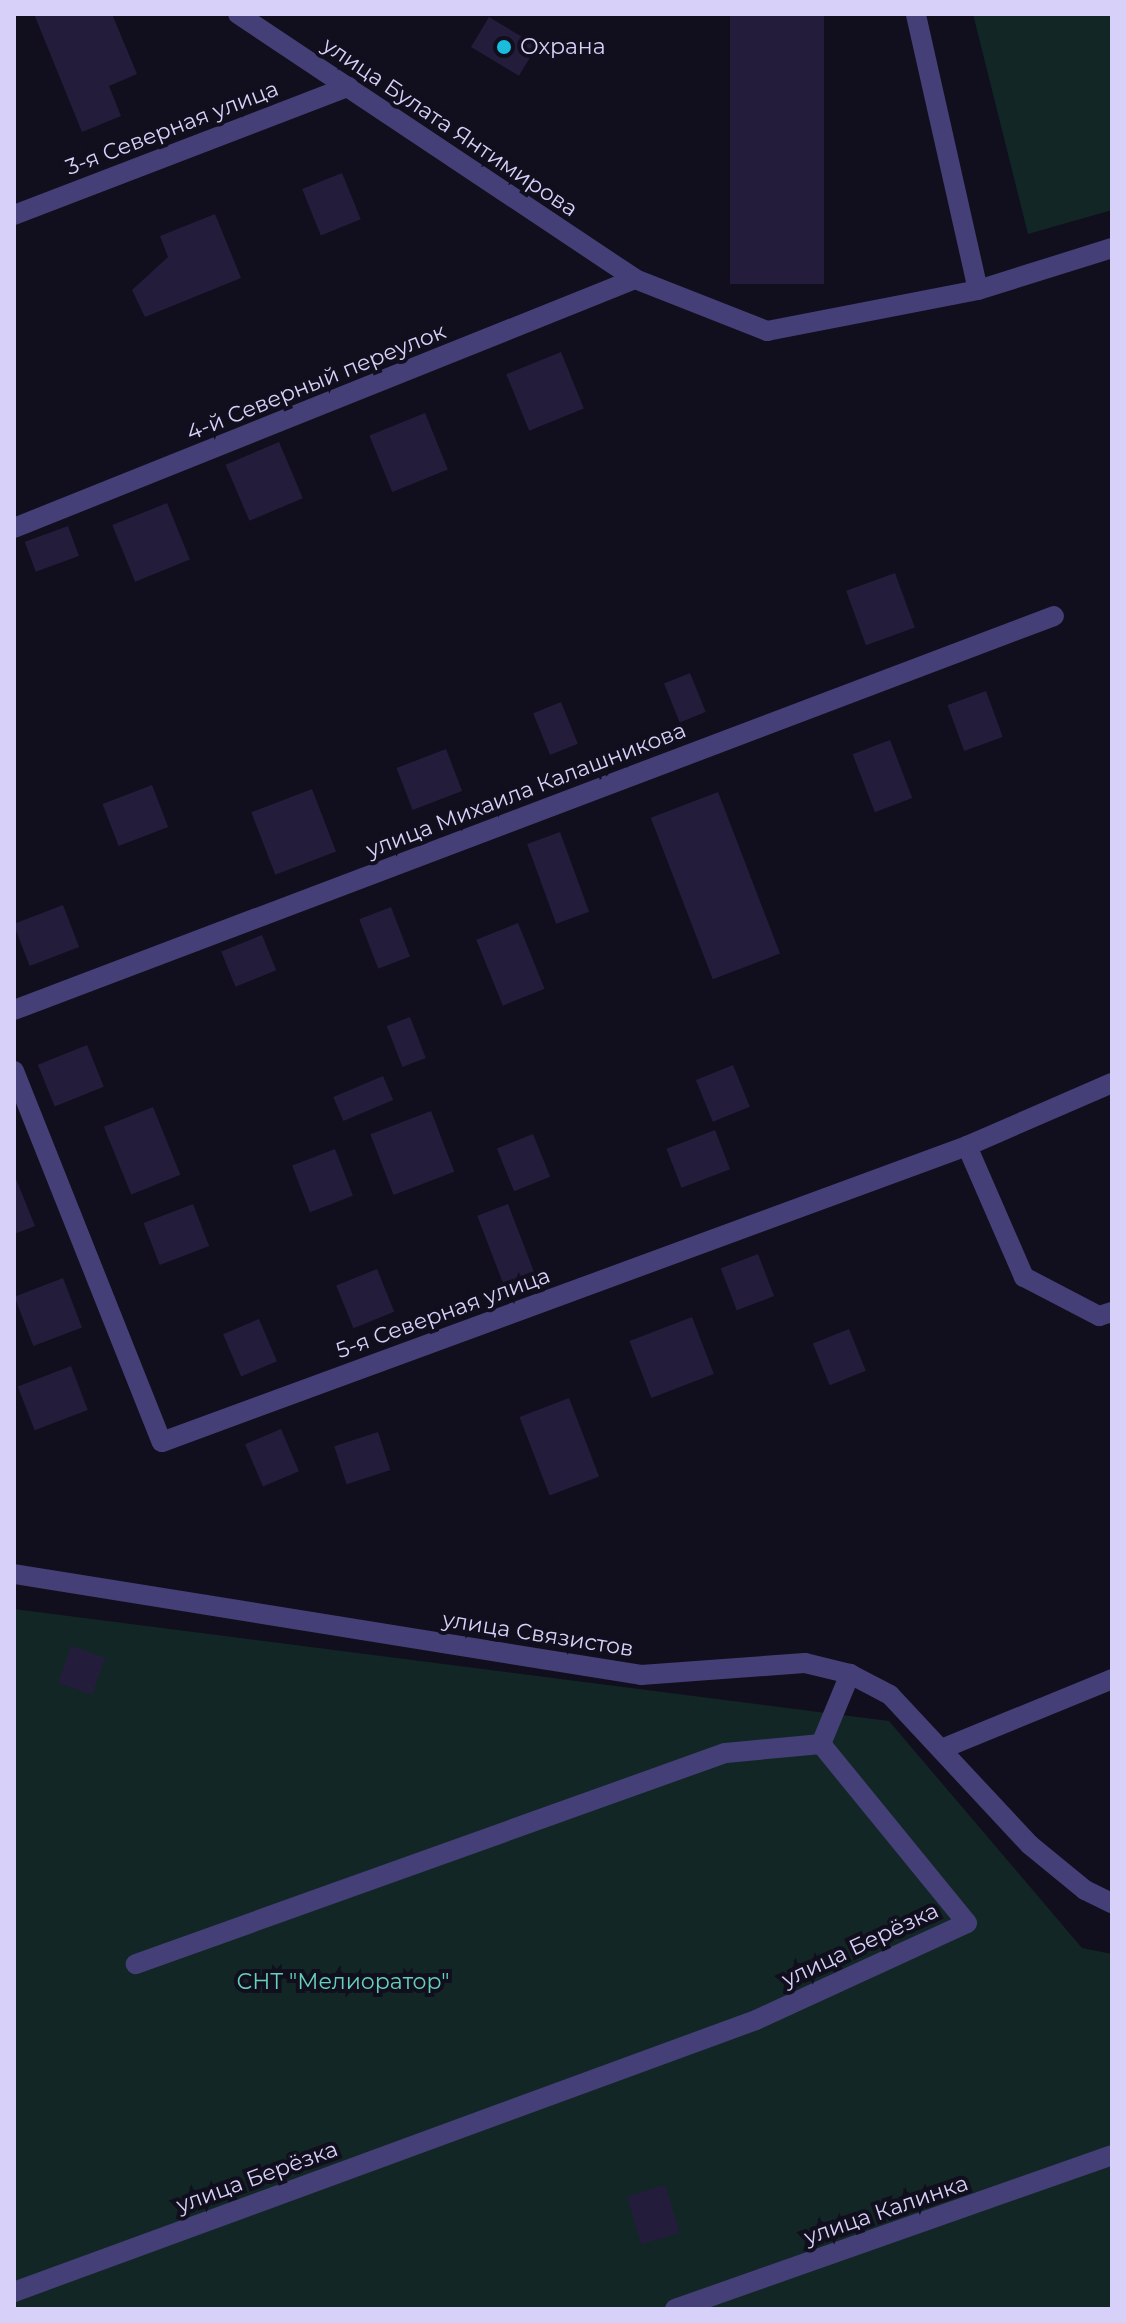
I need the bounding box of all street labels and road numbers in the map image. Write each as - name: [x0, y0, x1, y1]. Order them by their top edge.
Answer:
- street label: улица Булата Янтимирова: [317, 32, 583, 222]
- street label: 3-я Северная улица: [62, 75, 282, 181]
- street label: 4-й Северный переулок: [182, 318, 450, 446]
- street label: улица Михаила Калашникова: [362, 717, 690, 863]
- street label: 5-я Северная улица: [332, 1262, 554, 1364]
- street label: улица Связистов: [441, 1606, 635, 1662]
- street label: улица Берёзка: [777, 1897, 943, 1993]
- street label: улица Берёзка: [173, 2136, 341, 2218]
- street label: улица Калинка: [801, 2170, 971, 2250]

